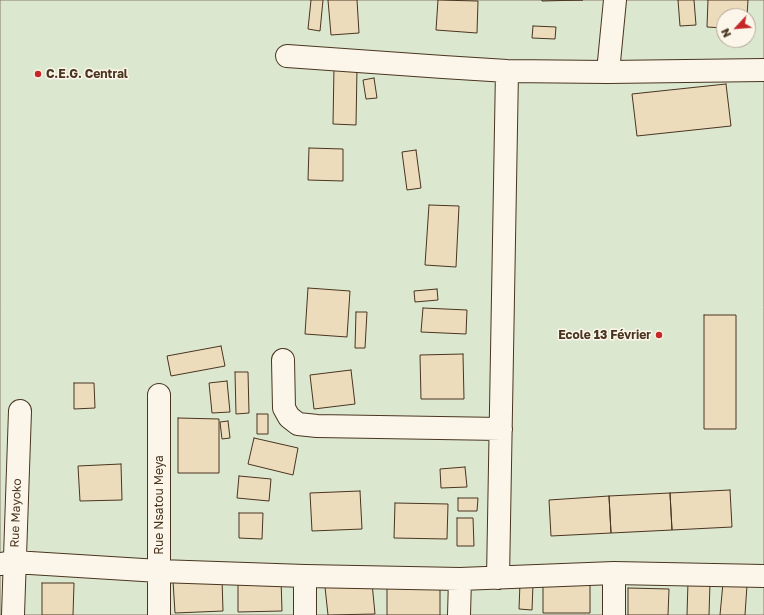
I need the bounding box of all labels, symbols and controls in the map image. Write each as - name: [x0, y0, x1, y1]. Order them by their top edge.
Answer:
- north arrow: [716, 8, 756, 48]
- text: N: [718, 26, 733, 40]
- place label: C.E.G. Central: [46, 67, 128, 81]
- marker: C.E.G. Central: [33, 69, 43, 79]
- place label: Ecole 13 Février: [558, 328, 651, 342]
- marker: Ecole 13 Février: [654, 330, 664, 340]
- street label: Rue Nsatou Meya: [152, 455, 166, 555]
- street label: Rue Mayoko: [8, 478, 24, 548]

